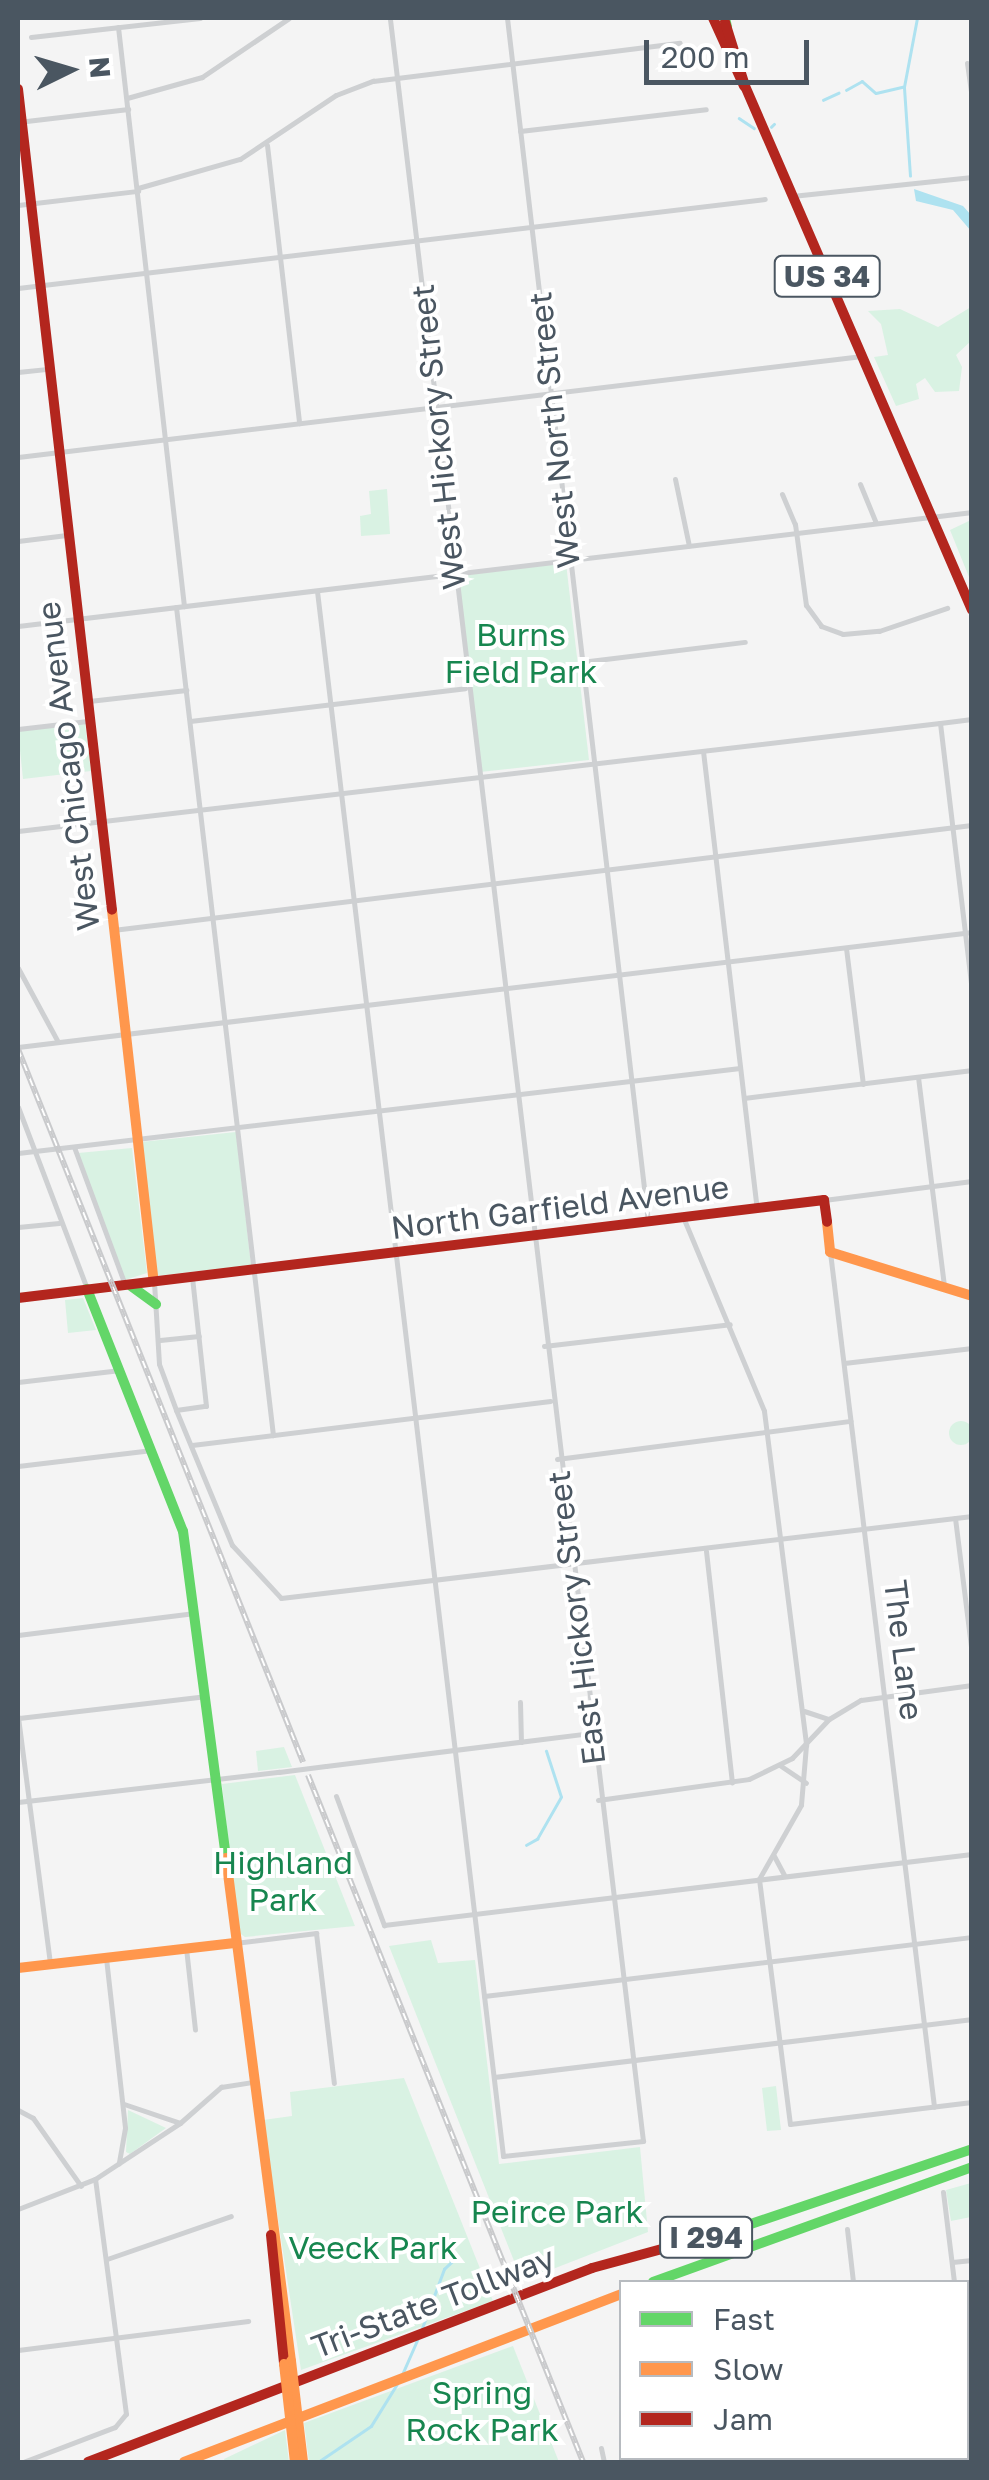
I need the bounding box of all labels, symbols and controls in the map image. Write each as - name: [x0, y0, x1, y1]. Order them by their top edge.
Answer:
- north arrow: [20, 20, 120, 120]
- scale bar: [649, 20, 814, 82]
- text: 200 m: [661, 39, 750, 75]
- text: N: [83, 55, 118, 79]
- road number: US 34: [772, 251, 882, 301]
- street label: West Hickory Street: [403, 282, 473, 592]
- street label: West North Street: [520, 290, 588, 570]
- street label: West Chicago Avenue: [29, 599, 107, 933]
- park label: Burns Field Park: [444, 616, 598, 691]
- street label: North Garfield Avenue: [389, 1167, 731, 1247]
- street label: East Hickory Street: [539, 1469, 613, 1767]
- street label: The Lane: [876, 1578, 932, 1722]
- park label: Highland Park: [213, 1844, 353, 1919]
- park label: Peirce Park: [470, 2192, 644, 2230]
- road number: I 294: [658, 2212, 754, 2262]
- park label: Veeck Park: [288, 2228, 458, 2266]
- street label: Tri-State Tollway: [306, 2238, 560, 2366]
- legend: [619, 2280, 969, 2460]
- text: Fast: [713, 2301, 775, 2337]
- text: Slow: [713, 2351, 784, 2387]
- park label: Spring Rock Park: [405, 2374, 559, 2449]
- text: Jam: [713, 2401, 773, 2437]

